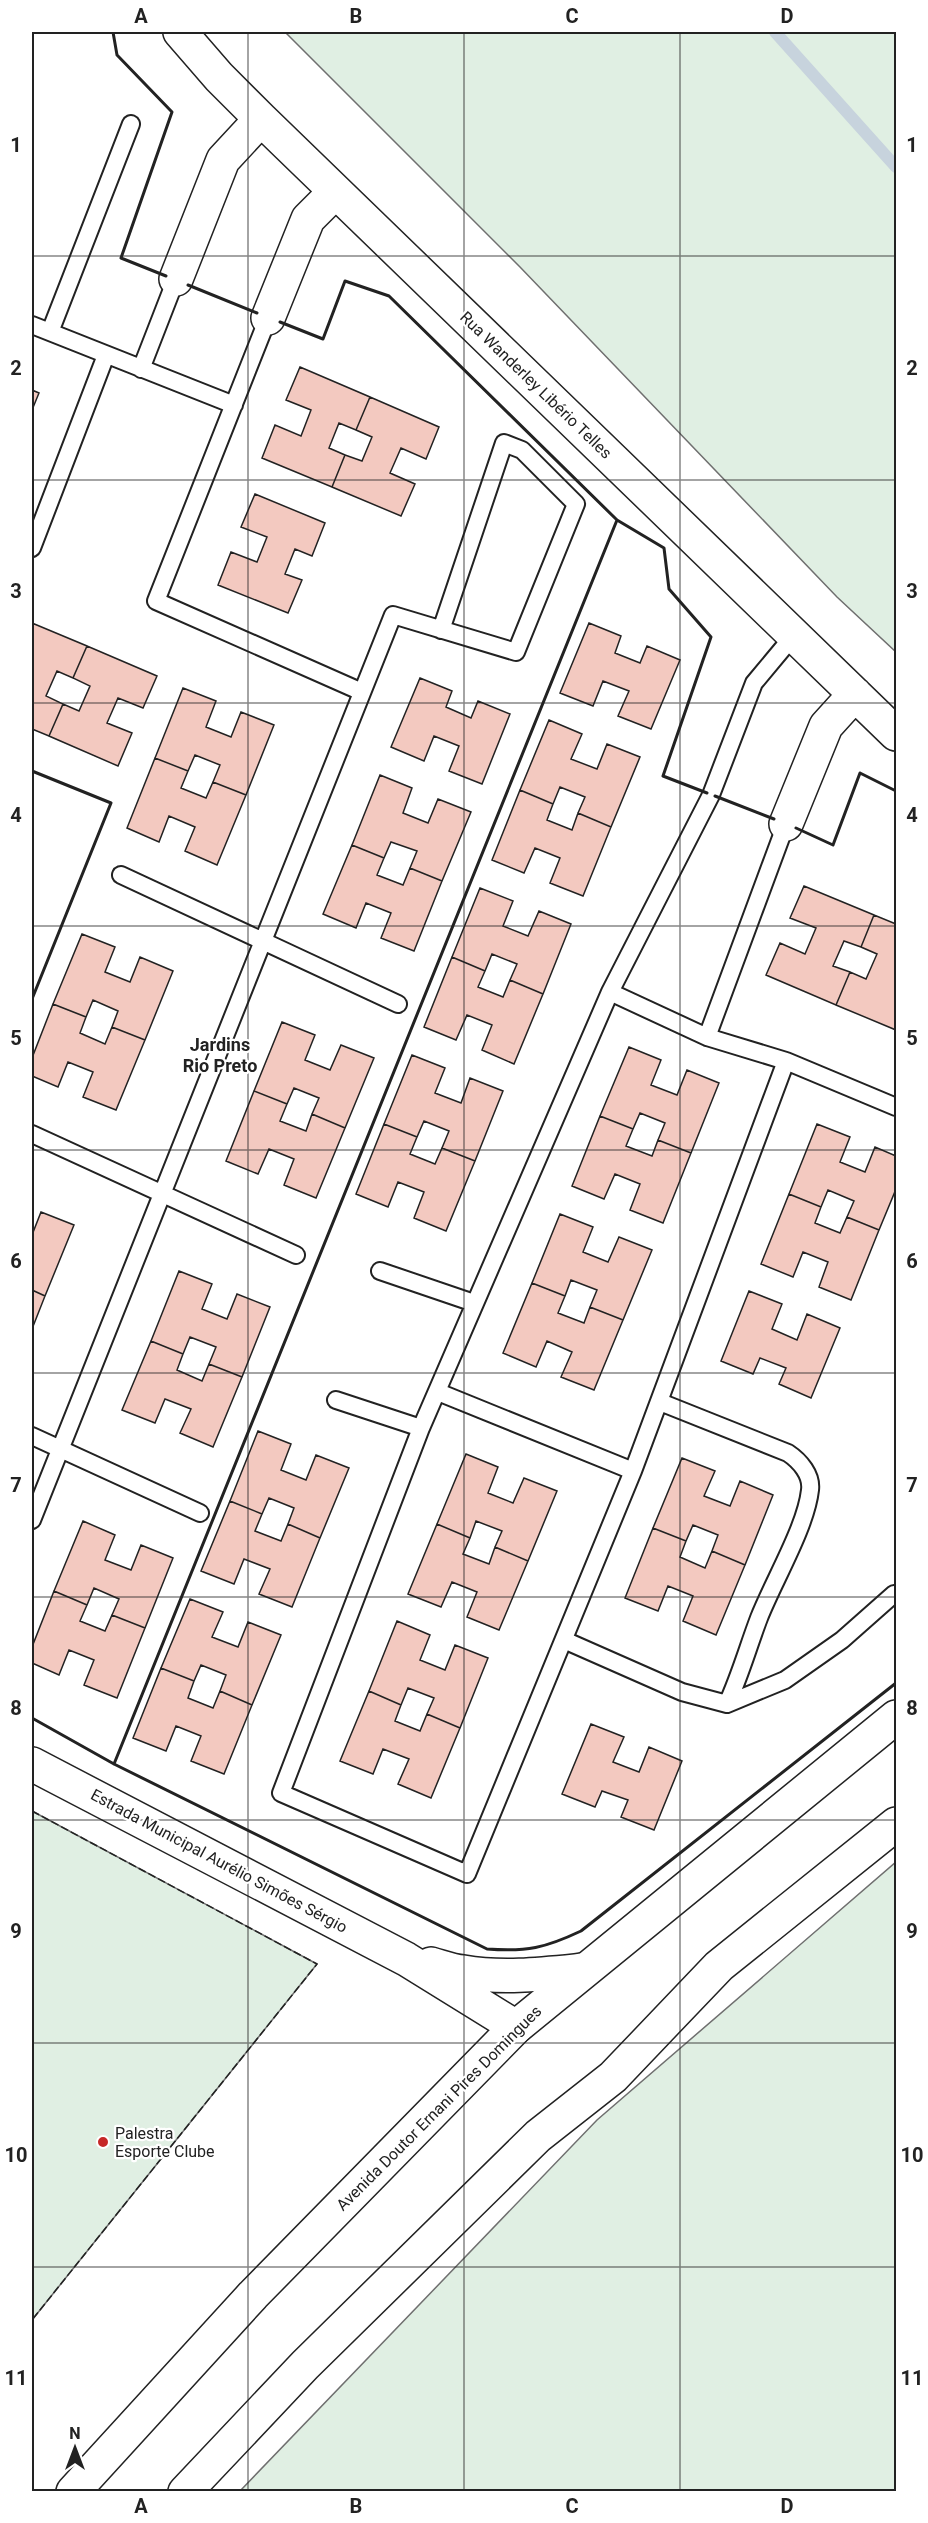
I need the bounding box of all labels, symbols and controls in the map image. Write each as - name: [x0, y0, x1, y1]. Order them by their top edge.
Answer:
- text: A: [134, 4, 148, 28]
- text: B: [350, 4, 362, 28]
- text: C: [565, 4, 579, 28]
- text: D: [781, 4, 794, 28]
- text: 1: [10, 133, 22, 157]
- text: 1: [906, 133, 918, 157]
- street label: Rua Wanderley Libério Telles: [456, 308, 616, 462]
- text: 2: [10, 356, 22, 380]
- text: 2: [906, 356, 918, 380]
- text: 3: [10, 579, 22, 603]
- text: 3: [906, 579, 918, 603]
- text: 4: [10, 803, 22, 827]
- text: 4: [906, 803, 918, 827]
- text: 5: [10, 1026, 22, 1050]
- text: 5: [906, 1026, 918, 1050]
- district label: Jardins Rio Preto: [183, 1034, 257, 1076]
- text: 6: [10, 1249, 22, 1273]
- text: 6: [906, 1249, 918, 1273]
- text: 7: [10, 1473, 22, 1497]
- text: 7: [906, 1473, 918, 1497]
- text: 8: [10, 1696, 22, 1720]
- text: 8: [906, 1696, 918, 1720]
- street label: Estrada Municipal Aurélio Simões Sérgio: [88, 1785, 350, 1937]
- text: 9: [10, 1919, 22, 1943]
- text: 9: [906, 1919, 918, 1943]
- street label: Avenida Doutor Ernani Pires Domingues: [332, 2001, 546, 2215]
- place label: Palestra Esporte Clube: [115, 2124, 215, 2161]
- marker: Palestra Esporte Clube: [96, 2135, 110, 2149]
- text: 10: [5, 2143, 27, 2167]
- text: 10: [901, 2143, 923, 2167]
- text: 11: [5, 2366, 27, 2390]
- text: 11: [901, 2366, 923, 2390]
- north arrow: [45, 2418, 105, 2478]
- text: N: [69, 2424, 81, 2443]
- text: A: [134, 2494, 148, 2518]
- text: B: [350, 2494, 362, 2518]
- text: C: [565, 2494, 579, 2518]
- text: D: [781, 2494, 794, 2518]

